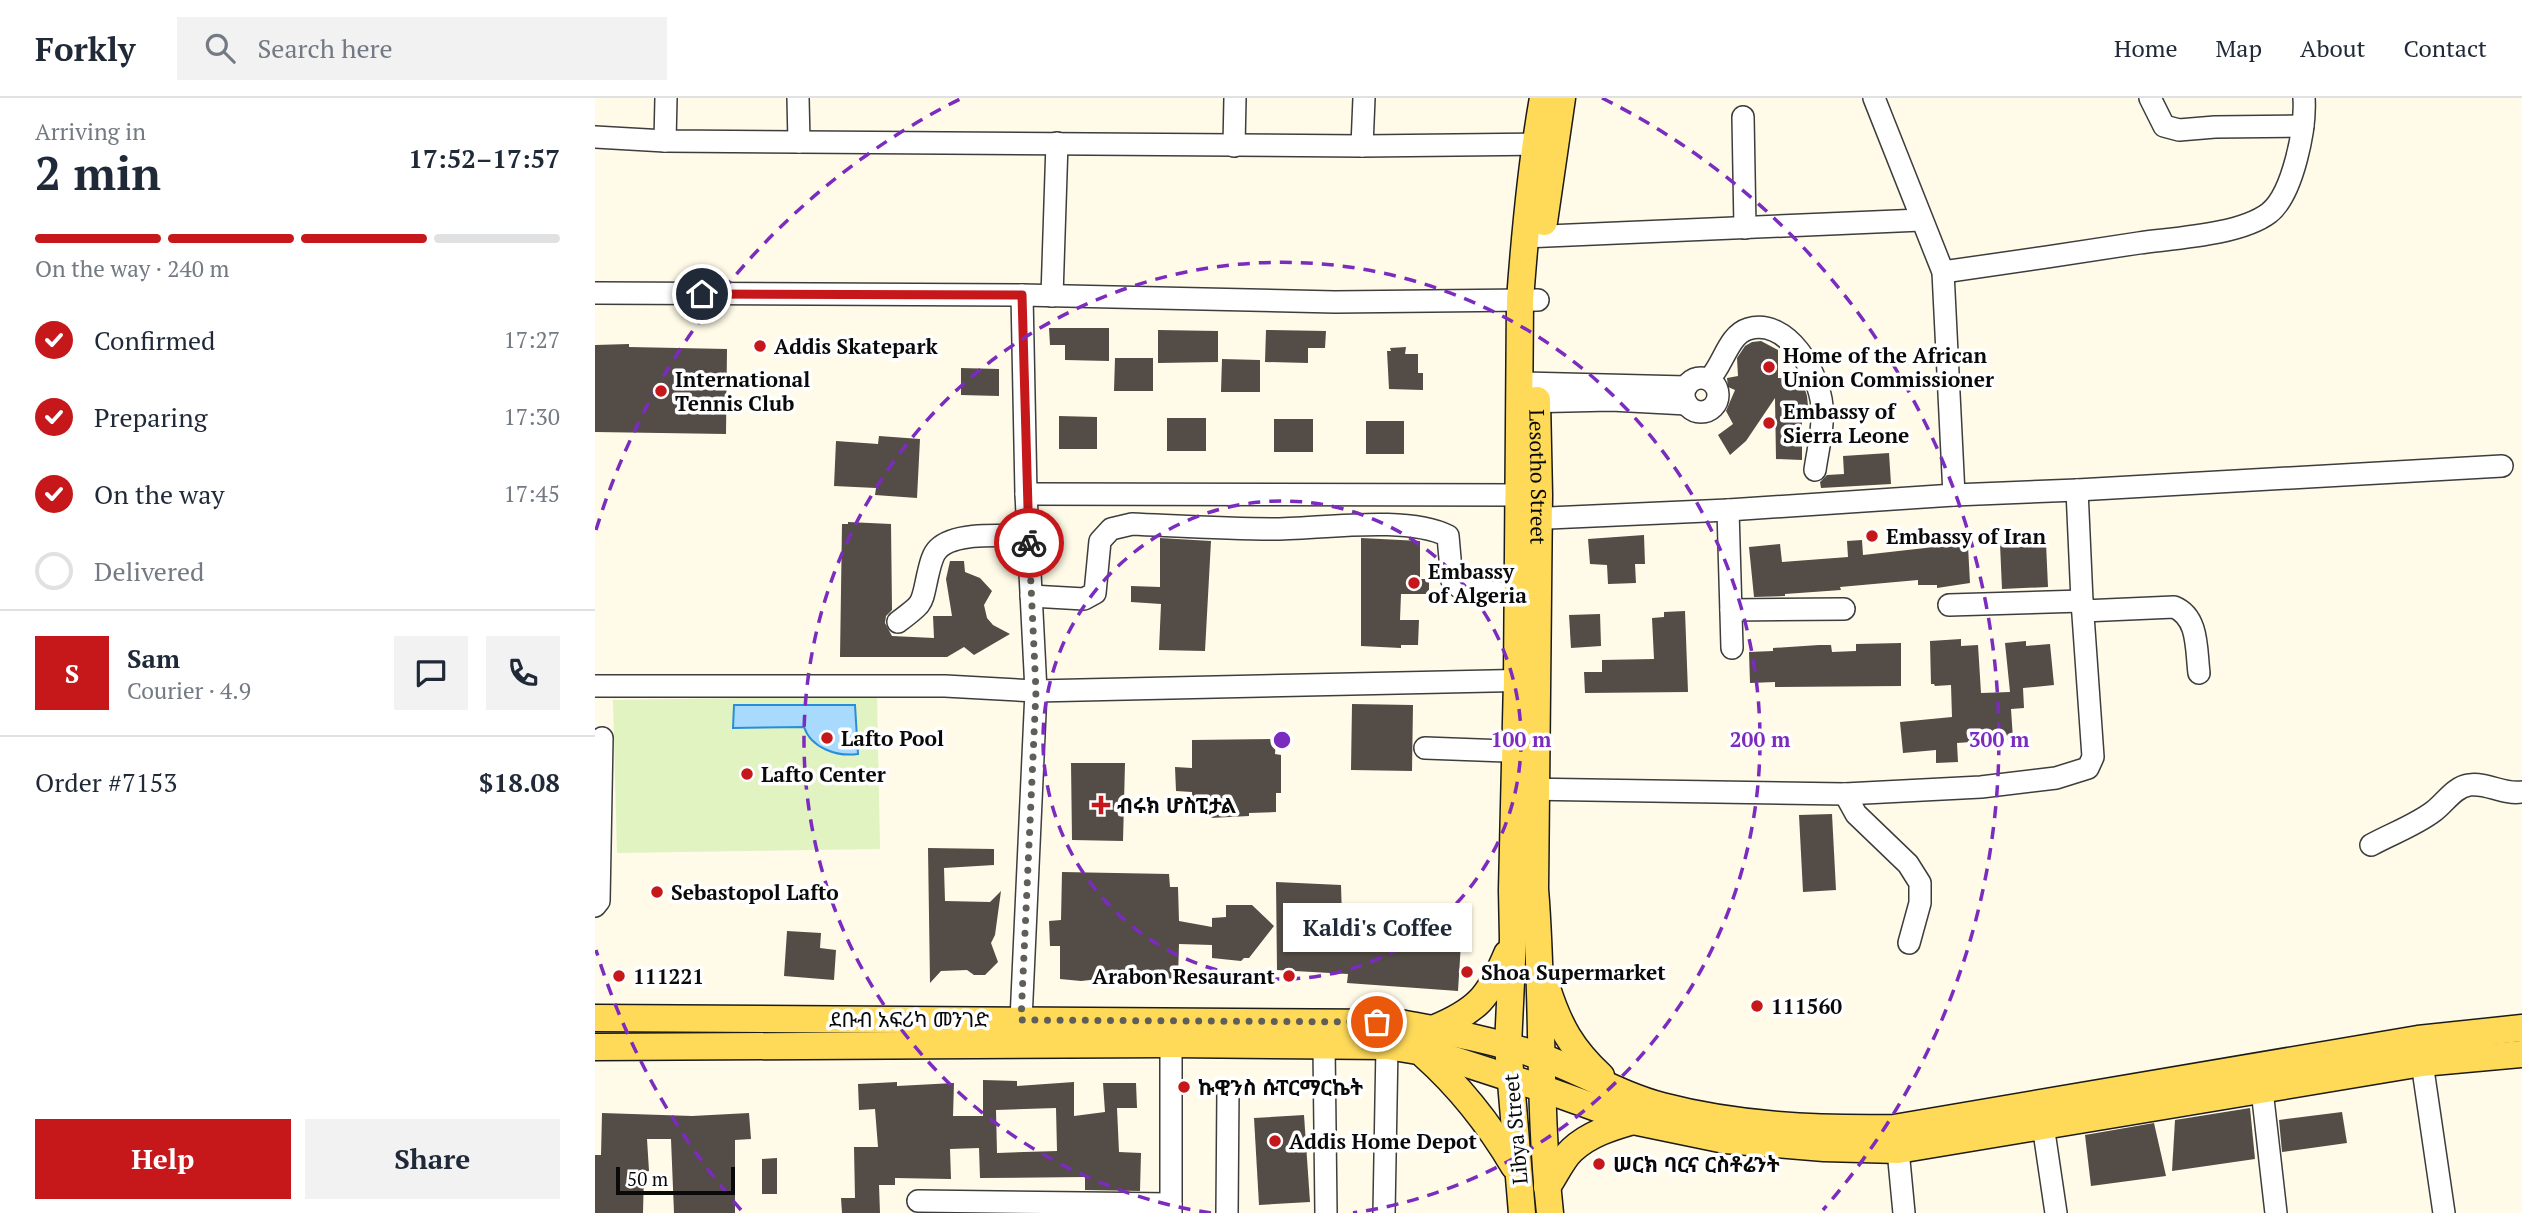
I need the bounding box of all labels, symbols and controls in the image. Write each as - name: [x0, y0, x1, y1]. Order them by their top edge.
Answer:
- search box: [177, 17, 667, 80]
- text: Forkly: [35, 27, 135, 70]
- icon: search: [201, 29, 239, 67]
- text: Search here: [257, 31, 393, 65]
- text: Home: [2114, 32, 2178, 64]
- text: Map: [2216, 32, 2262, 64]
- text: About: [2300, 32, 2366, 64]
- text: Contact: [2404, 32, 2487, 64]
- text: Arriving in: [35, 116, 146, 147]
- text: 17:52–17:57: [408, 141, 560, 175]
- text: 2 min: [35, 142, 161, 203]
- text: On the way · 240 m: [35, 253, 229, 284]
- pin: [672, 264, 732, 324]
- icon: home: [683, 275, 721, 313]
- icon: check: [35, 321, 73, 359]
- text: Confirmed: [94, 323, 215, 357]
- text: 17:27: [503, 324, 560, 355]
- place label: Addis Skatepark: [774, 332, 938, 360]
- marker: Addis Skatepark: [752, 338, 768, 354]
- place label: Home of the African Union Commissioner: [1783, 341, 1994, 393]
- marker: Home of the African Union Commissioner: [1761, 359, 1777, 375]
- place label: International Tennis Club: [675, 365, 810, 417]
- marker: International Tennis Club: [653, 383, 669, 399]
- place label: Embassy of Sierra Leone: [1783, 397, 1909, 449]
- icon: check: [35, 398, 73, 436]
- text: Preparing: [94, 400, 207, 434]
- text: 17:30: [503, 401, 560, 432]
- street label: Lesotho Street: [1523, 409, 1553, 545]
- marker: Embassy of Sierra Leone: [1761, 415, 1777, 431]
- icon: check: [35, 475, 73, 513]
- text: On the way: [94, 477, 225, 511]
- text: 17:45: [503, 478, 560, 509]
- courier: [994, 508, 1064, 578]
- place label: Embassy of Iran: [1886, 522, 2046, 550]
- icon: bike: [1010, 524, 1048, 562]
- marker: Embassy of Iran: [1864, 528, 1880, 544]
- text: Delivered: [94, 554, 204, 588]
- place label: Embassy of Algeria: [1428, 557, 1527, 609]
- marker: Embassy of Algeria: [1406, 575, 1422, 591]
- button: chat: [394, 636, 468, 710]
- button: phone: [486, 636, 560, 710]
- text: Sam: [127, 641, 180, 675]
- text: S: [65, 656, 79, 690]
- text: Courier · 4.9: [127, 675, 251, 706]
- place label: Lafto Pool: [841, 724, 944, 752]
- text: 100 m: [1491, 725, 1552, 753]
- text: 200 m: [1730, 725, 1791, 753]
- text: 300 m: [1969, 725, 2030, 753]
- centre of rings: [1270, 728, 1294, 752]
- marker: Lafto Pool: [819, 730, 835, 746]
- place label: Lafto Center: [761, 760, 886, 788]
- text: Order #7153: [35, 765, 177, 799]
- text: $18.08: [479, 765, 560, 799]
- marker: Lafto Center: [739, 766, 755, 782]
- place label: ብሩክ ሆስፒታል: [1117, 791, 1237, 819]
- marker: ብሩክ ሆስፒታል: [1091, 795, 1111, 815]
- place label: Sebastopol Lafto: [671, 878, 839, 906]
- marker: Sebastopol Lafto: [649, 884, 665, 900]
- callout: Kaldi's Coffee: [1283, 903, 1471, 952]
- text: Kaldi's Coffee: [1303, 912, 1452, 943]
- place label: Shoa Supermarket: [1481, 958, 1666, 986]
- place label: 111221: [633, 962, 704, 990]
- place label: Arabon Resaurant: [1093, 962, 1276, 990]
- marker: Shoa Supermarket: [1459, 964, 1475, 980]
- marker: 111221: [611, 968, 627, 984]
- marker: Arabon Resaurant: [1281, 968, 1297, 984]
- pin: [1347, 992, 1407, 1052]
- place label: 111560: [1771, 992, 1842, 1020]
- marker: 111560: [1749, 998, 1765, 1014]
- icon: bag: [1358, 1003, 1396, 1041]
- street label: ደቡብ አፍሪካ መንገድ: [829, 1005, 989, 1033]
- street label: Libya Street: [1496, 1072, 1534, 1186]
- place label: ኩዊንስ ሱፐርማርኬት: [1198, 1073, 1363, 1101]
- marker: ኩዊንስ ሱፐርማርኬት: [1176, 1079, 1192, 1095]
- button: Help: [35, 1119, 291, 1199]
- button: Share: [305, 1119, 560, 1199]
- place label: Addis Home Depot: [1289, 1127, 1477, 1155]
- marker: Addis Home Depot: [1267, 1133, 1283, 1149]
- place label: ሠርክ ባርና ርስቶሬንት: [1613, 1150, 1780, 1178]
- marker: ሠርክ ባርና ርስቶሬንት: [1591, 1156, 1607, 1172]
- scale bar: [616, 1164, 735, 1196]
- text: 50 m: [627, 1166, 668, 1191]

